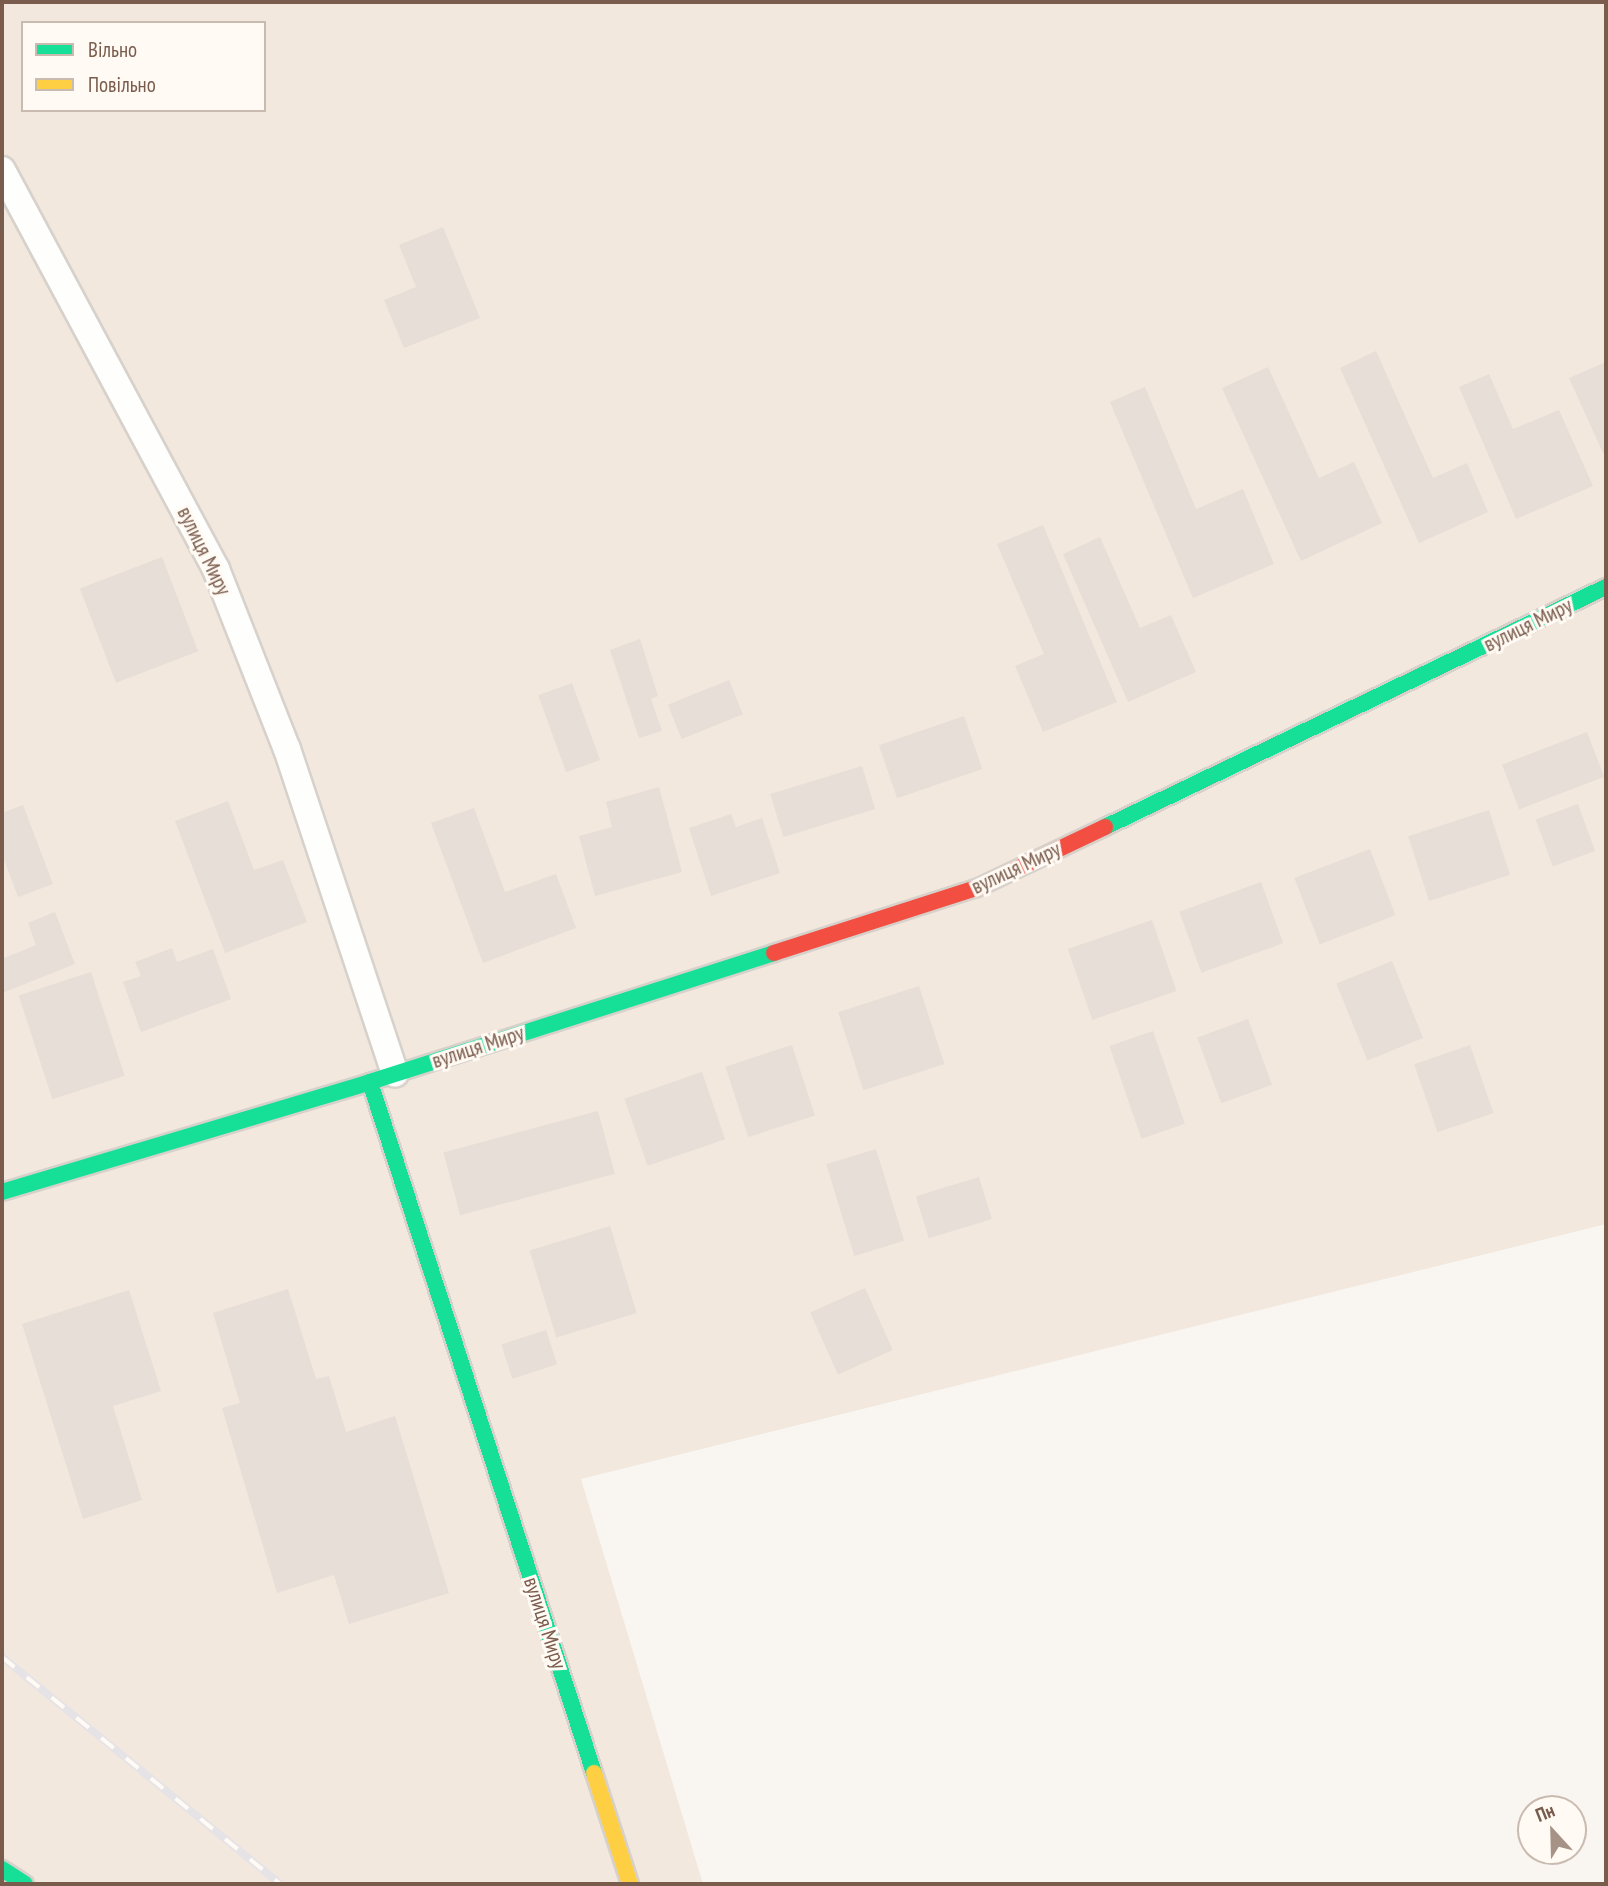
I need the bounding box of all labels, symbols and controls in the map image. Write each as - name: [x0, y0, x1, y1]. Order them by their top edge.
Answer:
- legend: [21, 21, 266, 112]
- text: Вільно: [88, 36, 137, 63]
- text: Повільно: [88, 71, 156, 98]
- street label: вулиця Миру: [172, 503, 236, 599]
- street label: вулиця Миру: [1480, 593, 1576, 657]
- street label: вулиця Миру: [968, 836, 1064, 900]
- street label: вулиця Миру: [429, 1020, 527, 1074]
- street label: вулиця Миру: [518, 1574, 572, 1672]
- north arrow: [1517, 1795, 1587, 1865]
- text: Пн: [1532, 1798, 1558, 1827]

